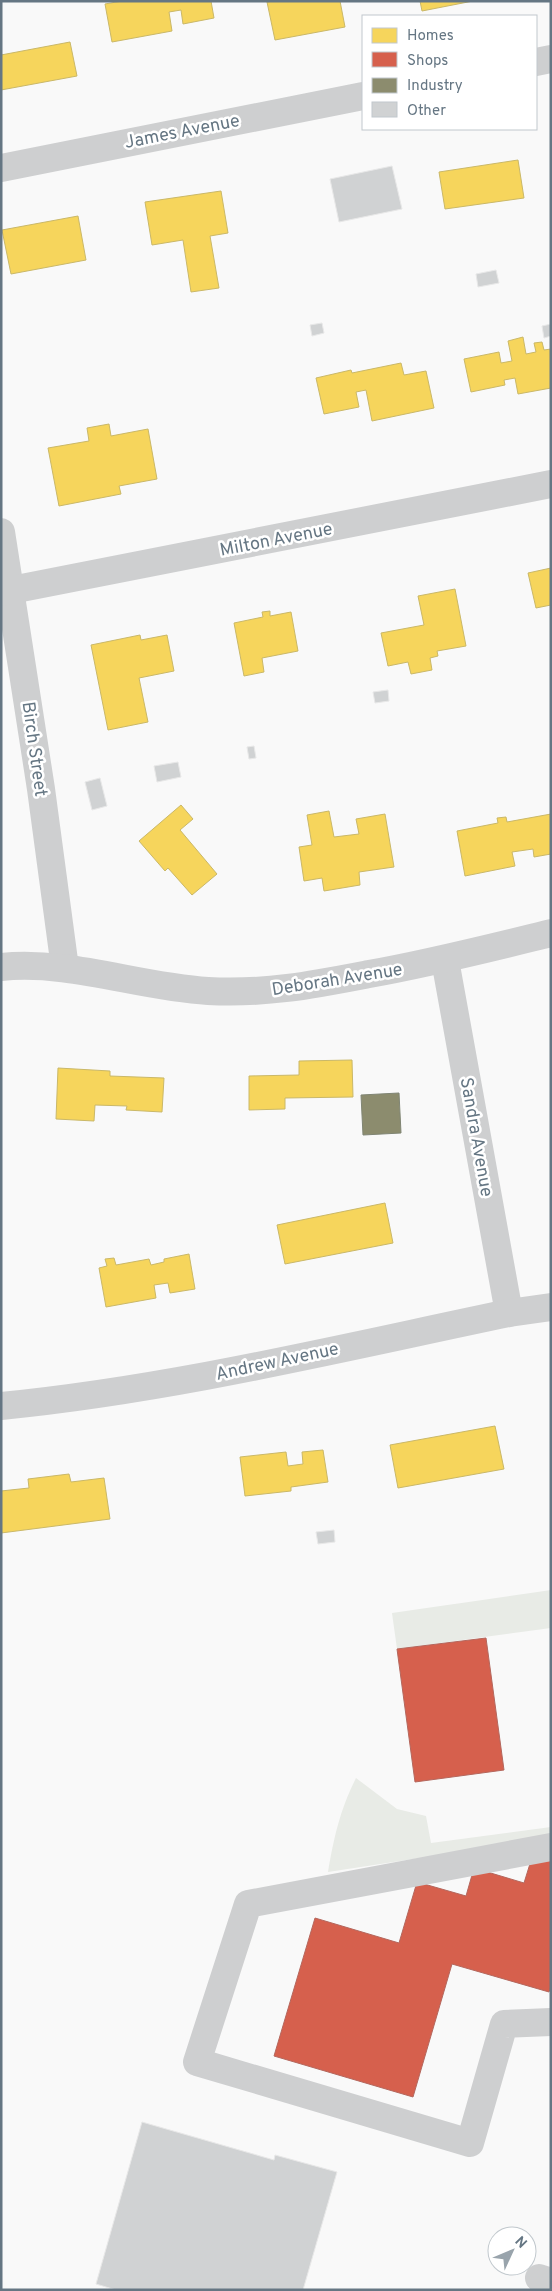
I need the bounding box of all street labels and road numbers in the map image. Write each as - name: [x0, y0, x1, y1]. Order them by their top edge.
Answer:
- street label: James Avenue: [123, 110, 242, 155]
- street label: Milton Avenue: [218, 518, 335, 563]
- street label: Birch Street: [15, 700, 52, 798]
- street label: Deborah Avenue: [270, 959, 404, 1002]
- street label: Sandra Avenue: [454, 1076, 497, 1199]
- street label: Andrew Avenue: [214, 1338, 341, 1387]

